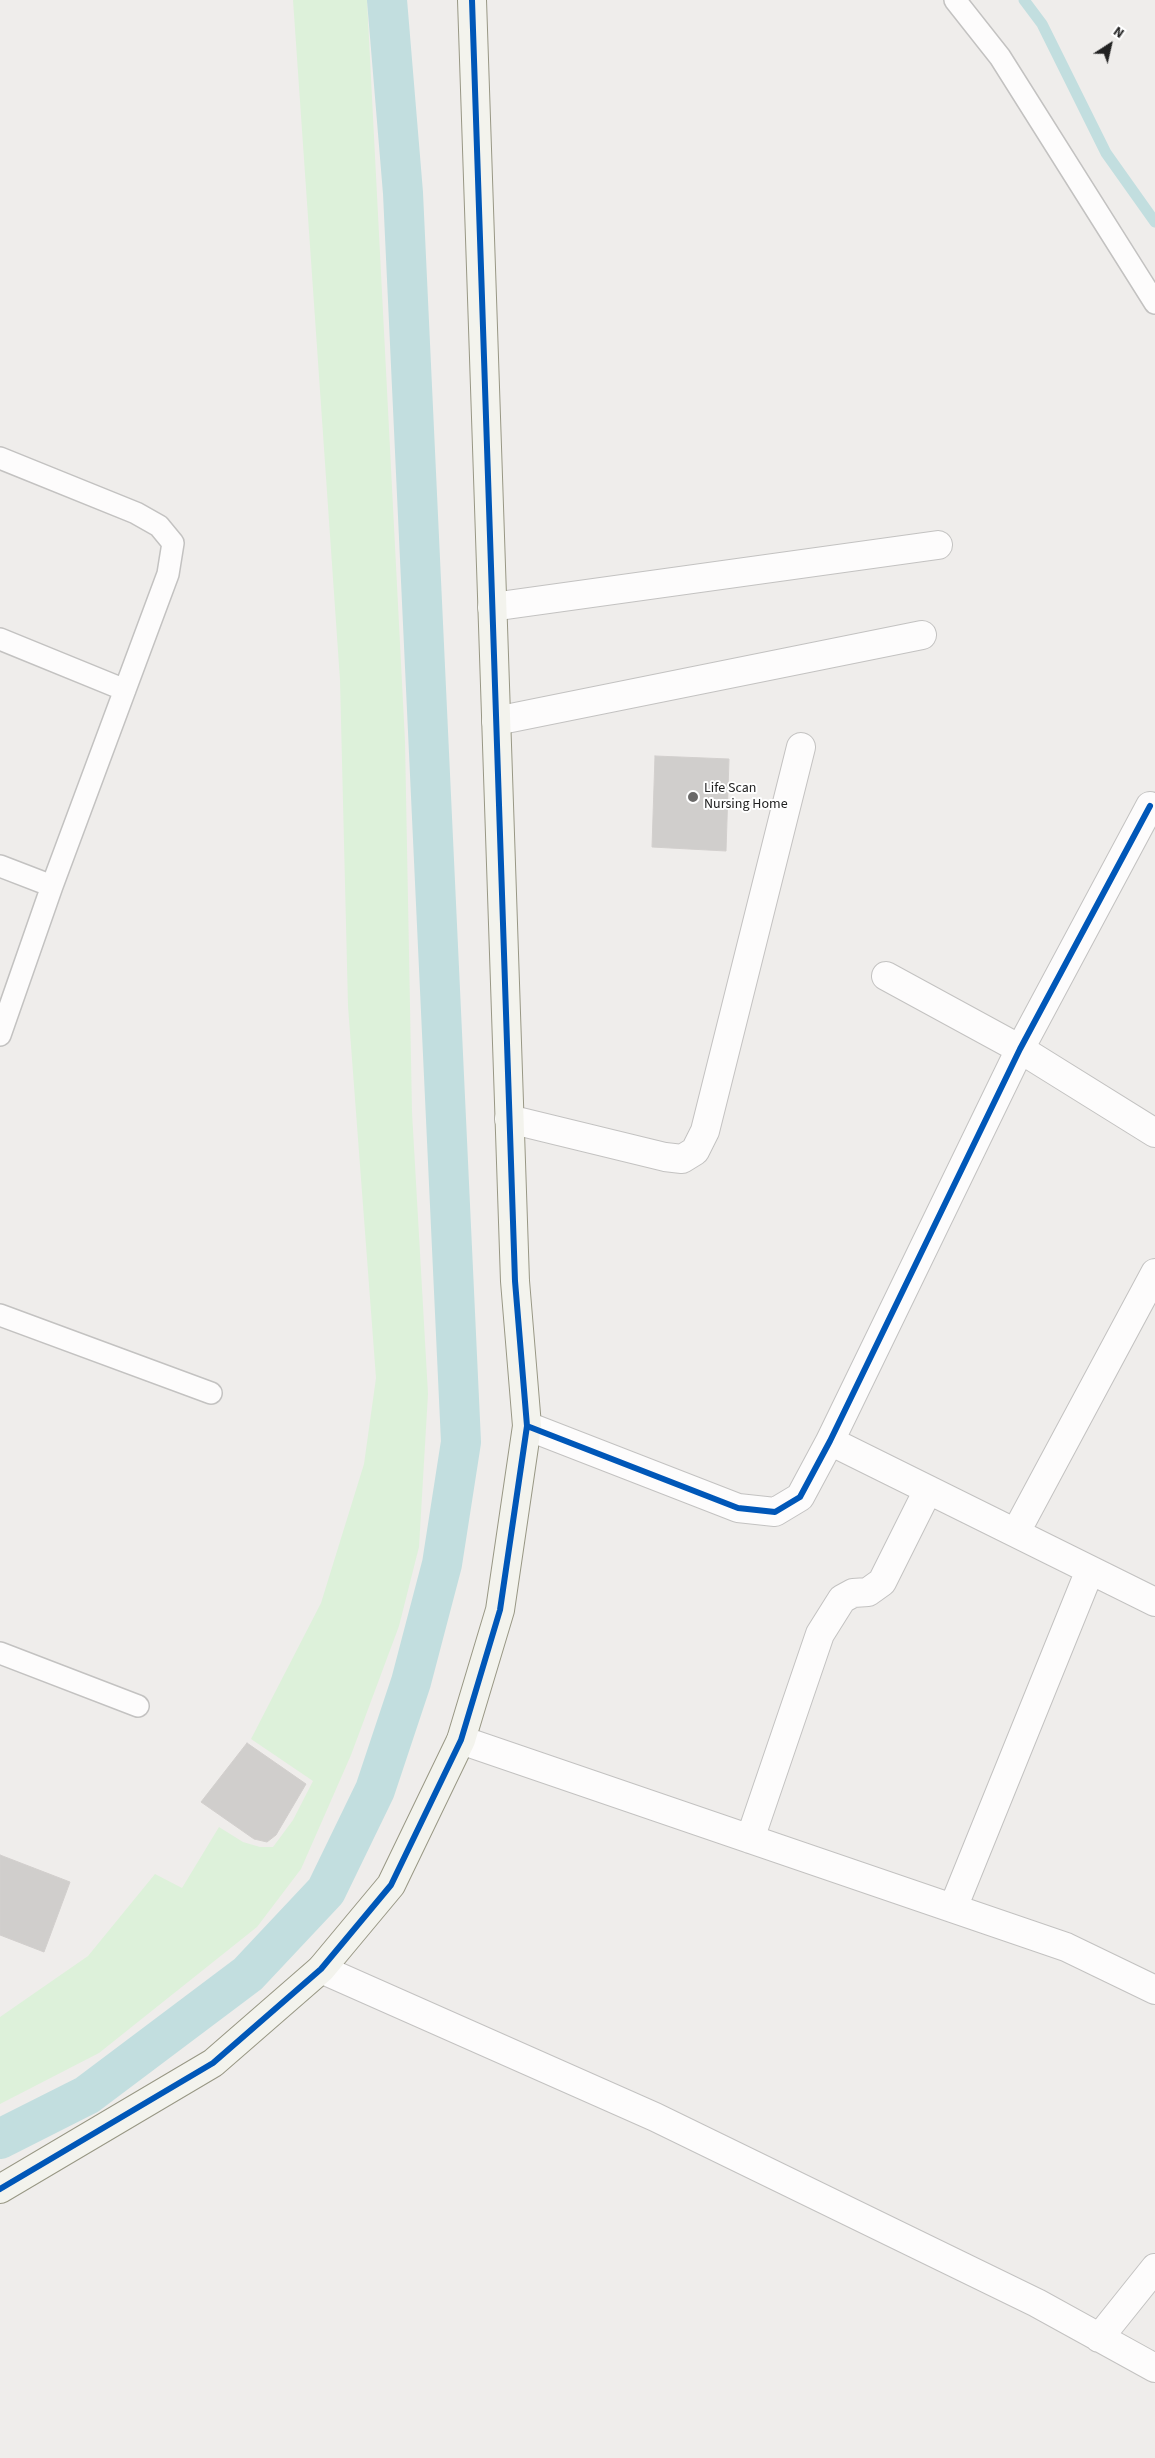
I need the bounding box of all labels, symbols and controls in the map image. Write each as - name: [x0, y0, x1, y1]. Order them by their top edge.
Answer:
- north arrow: [1085, 20, 1135, 70]
- text: N: [1109, 22, 1128, 44]
- place label: Life Scan Nursing Home: [704, 781, 788, 814]
- marker: Life Scan Nursing Home: [686, 790, 700, 804]

